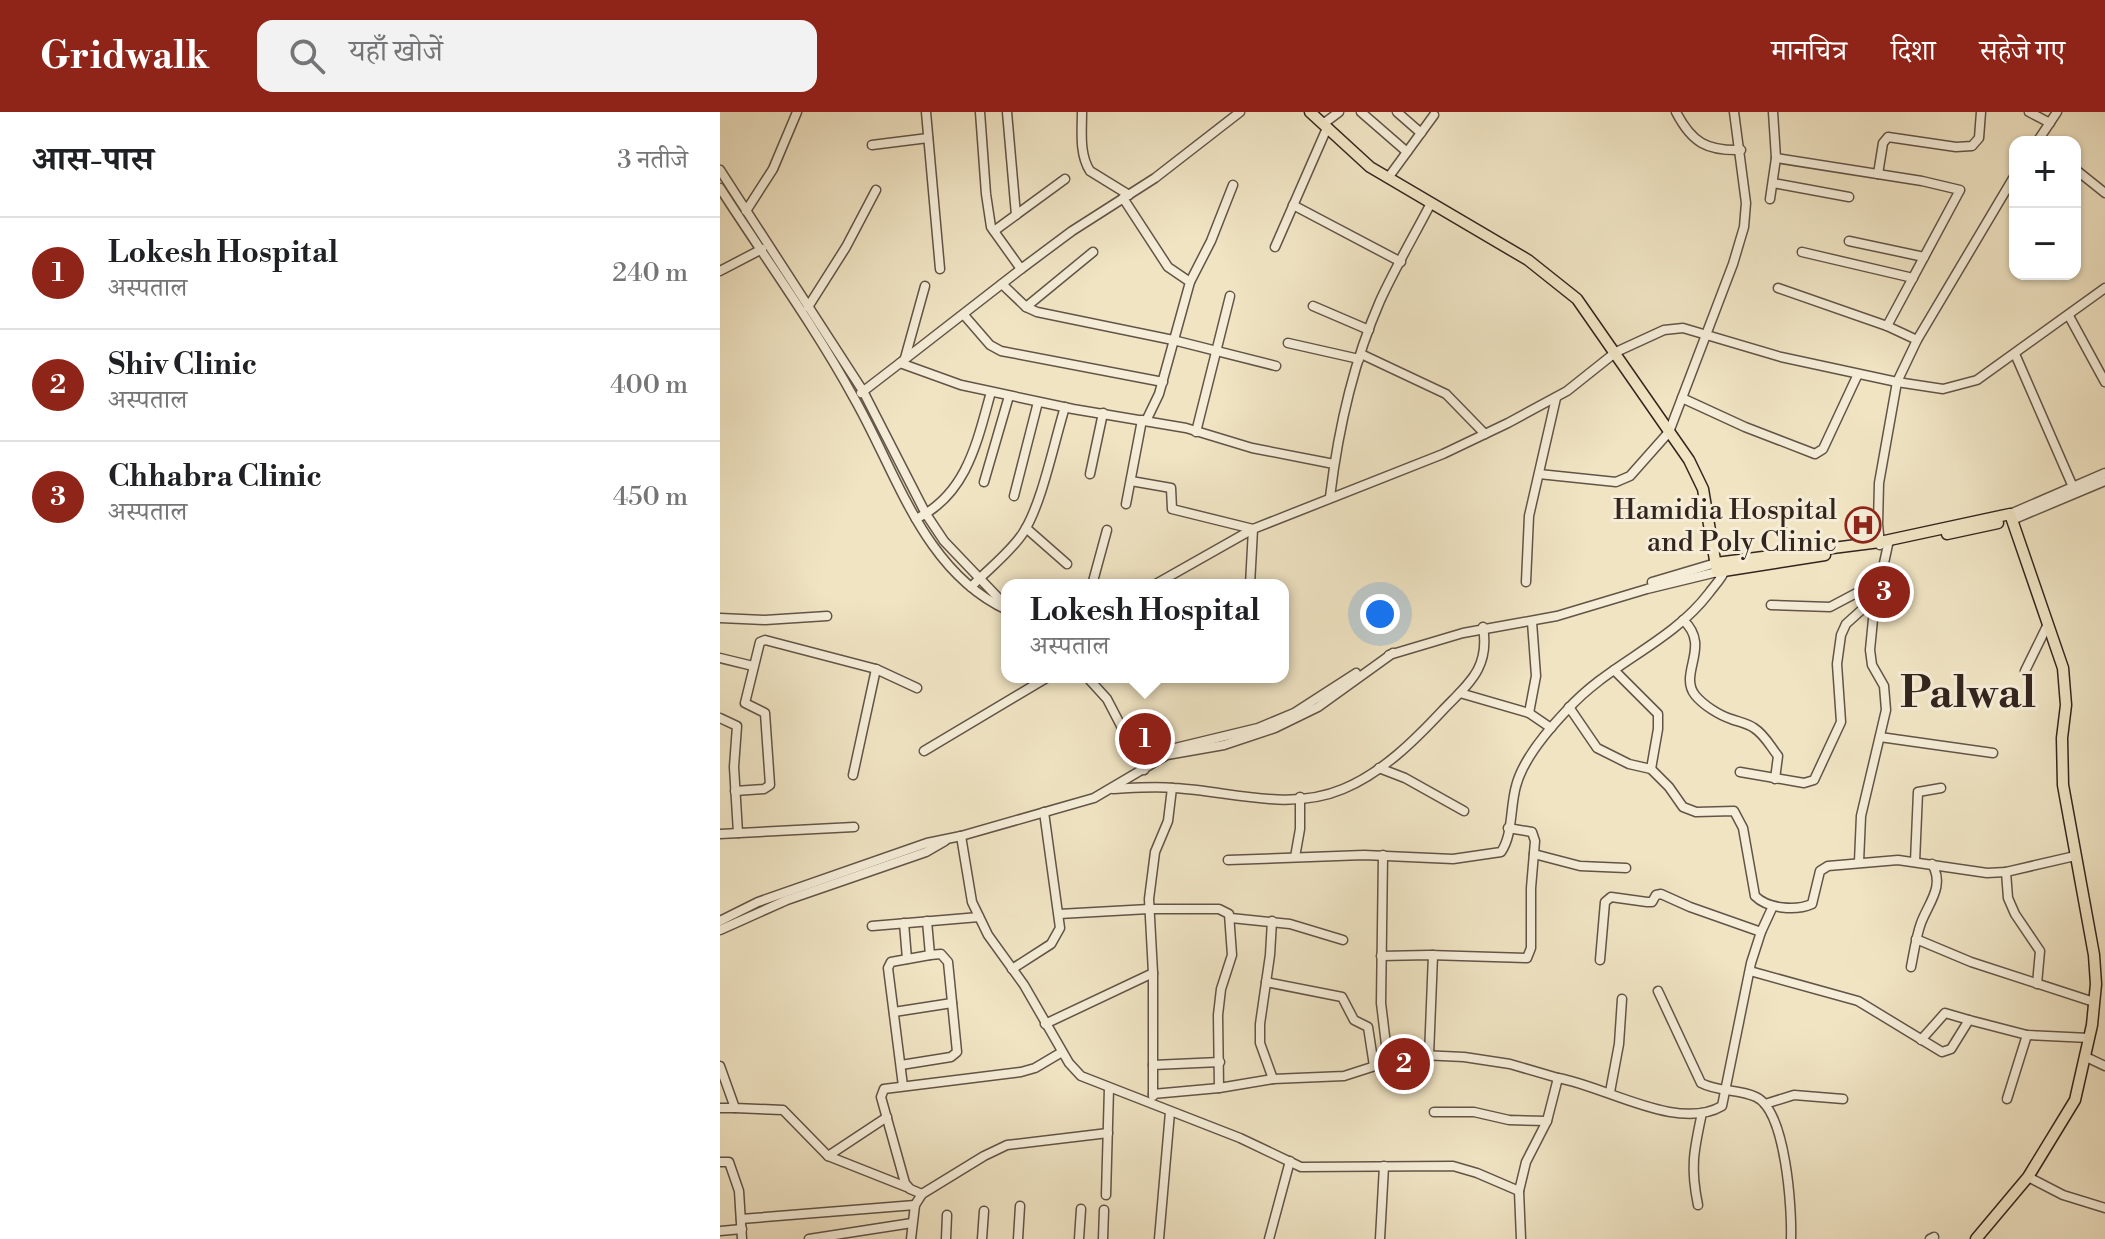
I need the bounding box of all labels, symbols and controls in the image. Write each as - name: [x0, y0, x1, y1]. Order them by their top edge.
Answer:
- search box: [257, 20, 817, 92]
- text: Gridwalk: [40, 33, 209, 80]
- text: यहाँ खोजें: [349, 33, 443, 71]
- icon: search: [285, 34, 329, 78]
- text: मानचित्र: [1771, 34, 1847, 69]
- text: दिशा: [1891, 34, 1936, 69]
- text: सहेजे गए: [1980, 34, 2065, 69]
- map controls: [2009, 136, 2081, 280]
- button: +: [2009, 136, 2081, 208]
- text: आस-पास: [32, 139, 154, 181]
- text: 3 नतीजे: [617, 144, 688, 176]
- button: −: [2009, 208, 2081, 280]
- text: Lokesh Hospital: [108, 234, 338, 272]
- text: 1: [52, 257, 64, 289]
- text: 240 m: [612, 257, 688, 289]
- text: अस्पताल: [108, 272, 187, 304]
- text: Shiv Clinic: [108, 346, 257, 384]
- text: 2: [50, 369, 66, 401]
- text: 400 m: [610, 369, 688, 401]
- text: अस्पताल: [108, 384, 187, 416]
- text: Chhabra Clinic: [108, 458, 322, 496]
- text: 3: [50, 481, 66, 513]
- text: 450 m: [613, 481, 688, 513]
- place label: Hamidia Hospital and Poly Clinic: [1613, 493, 1837, 560]
- text: अस्पताल: [108, 496, 187, 528]
- hospital icon: Hamidia Hospital and Poly Clinic: [1844, 506, 1882, 544]
- pin: 3: [1858, 562, 1910, 622]
- popup: [1001, 579, 1289, 683]
- text: Lokesh Hospital: [1030, 592, 1260, 630]
- your location: [1360, 594, 1400, 634]
- text: अस्पताल: [1030, 630, 1109, 662]
- district label: Palwal: [1900, 666, 2036, 721]
- pin: 1: [1119, 709, 1171, 769]
- pin: 2: [1378, 1034, 1430, 1094]

